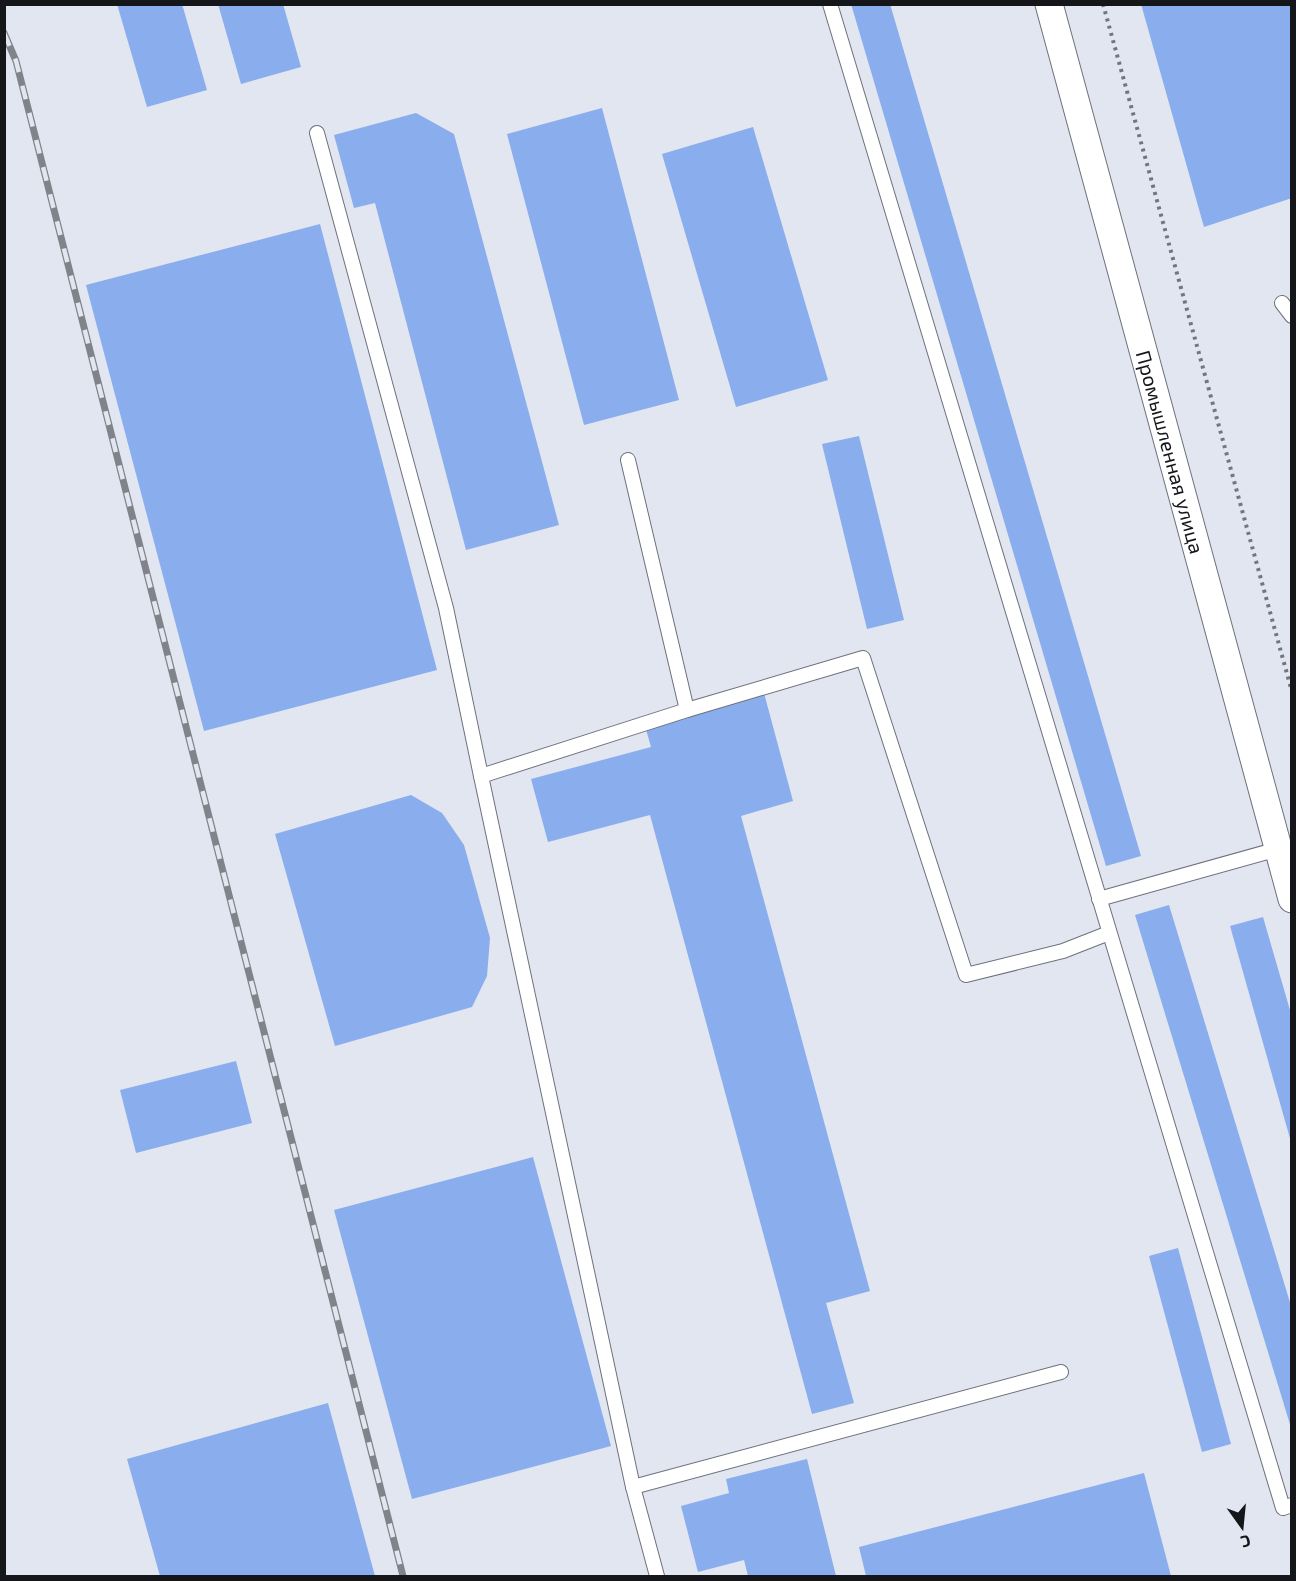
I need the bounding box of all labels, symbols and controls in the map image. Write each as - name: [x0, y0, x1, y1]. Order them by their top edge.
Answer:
- street label: Промышленная улица: [1132, 347, 1210, 556]
- north arrow: [1212, 1497, 1272, 1557]
- text: С: [1239, 1532, 1253, 1552]

